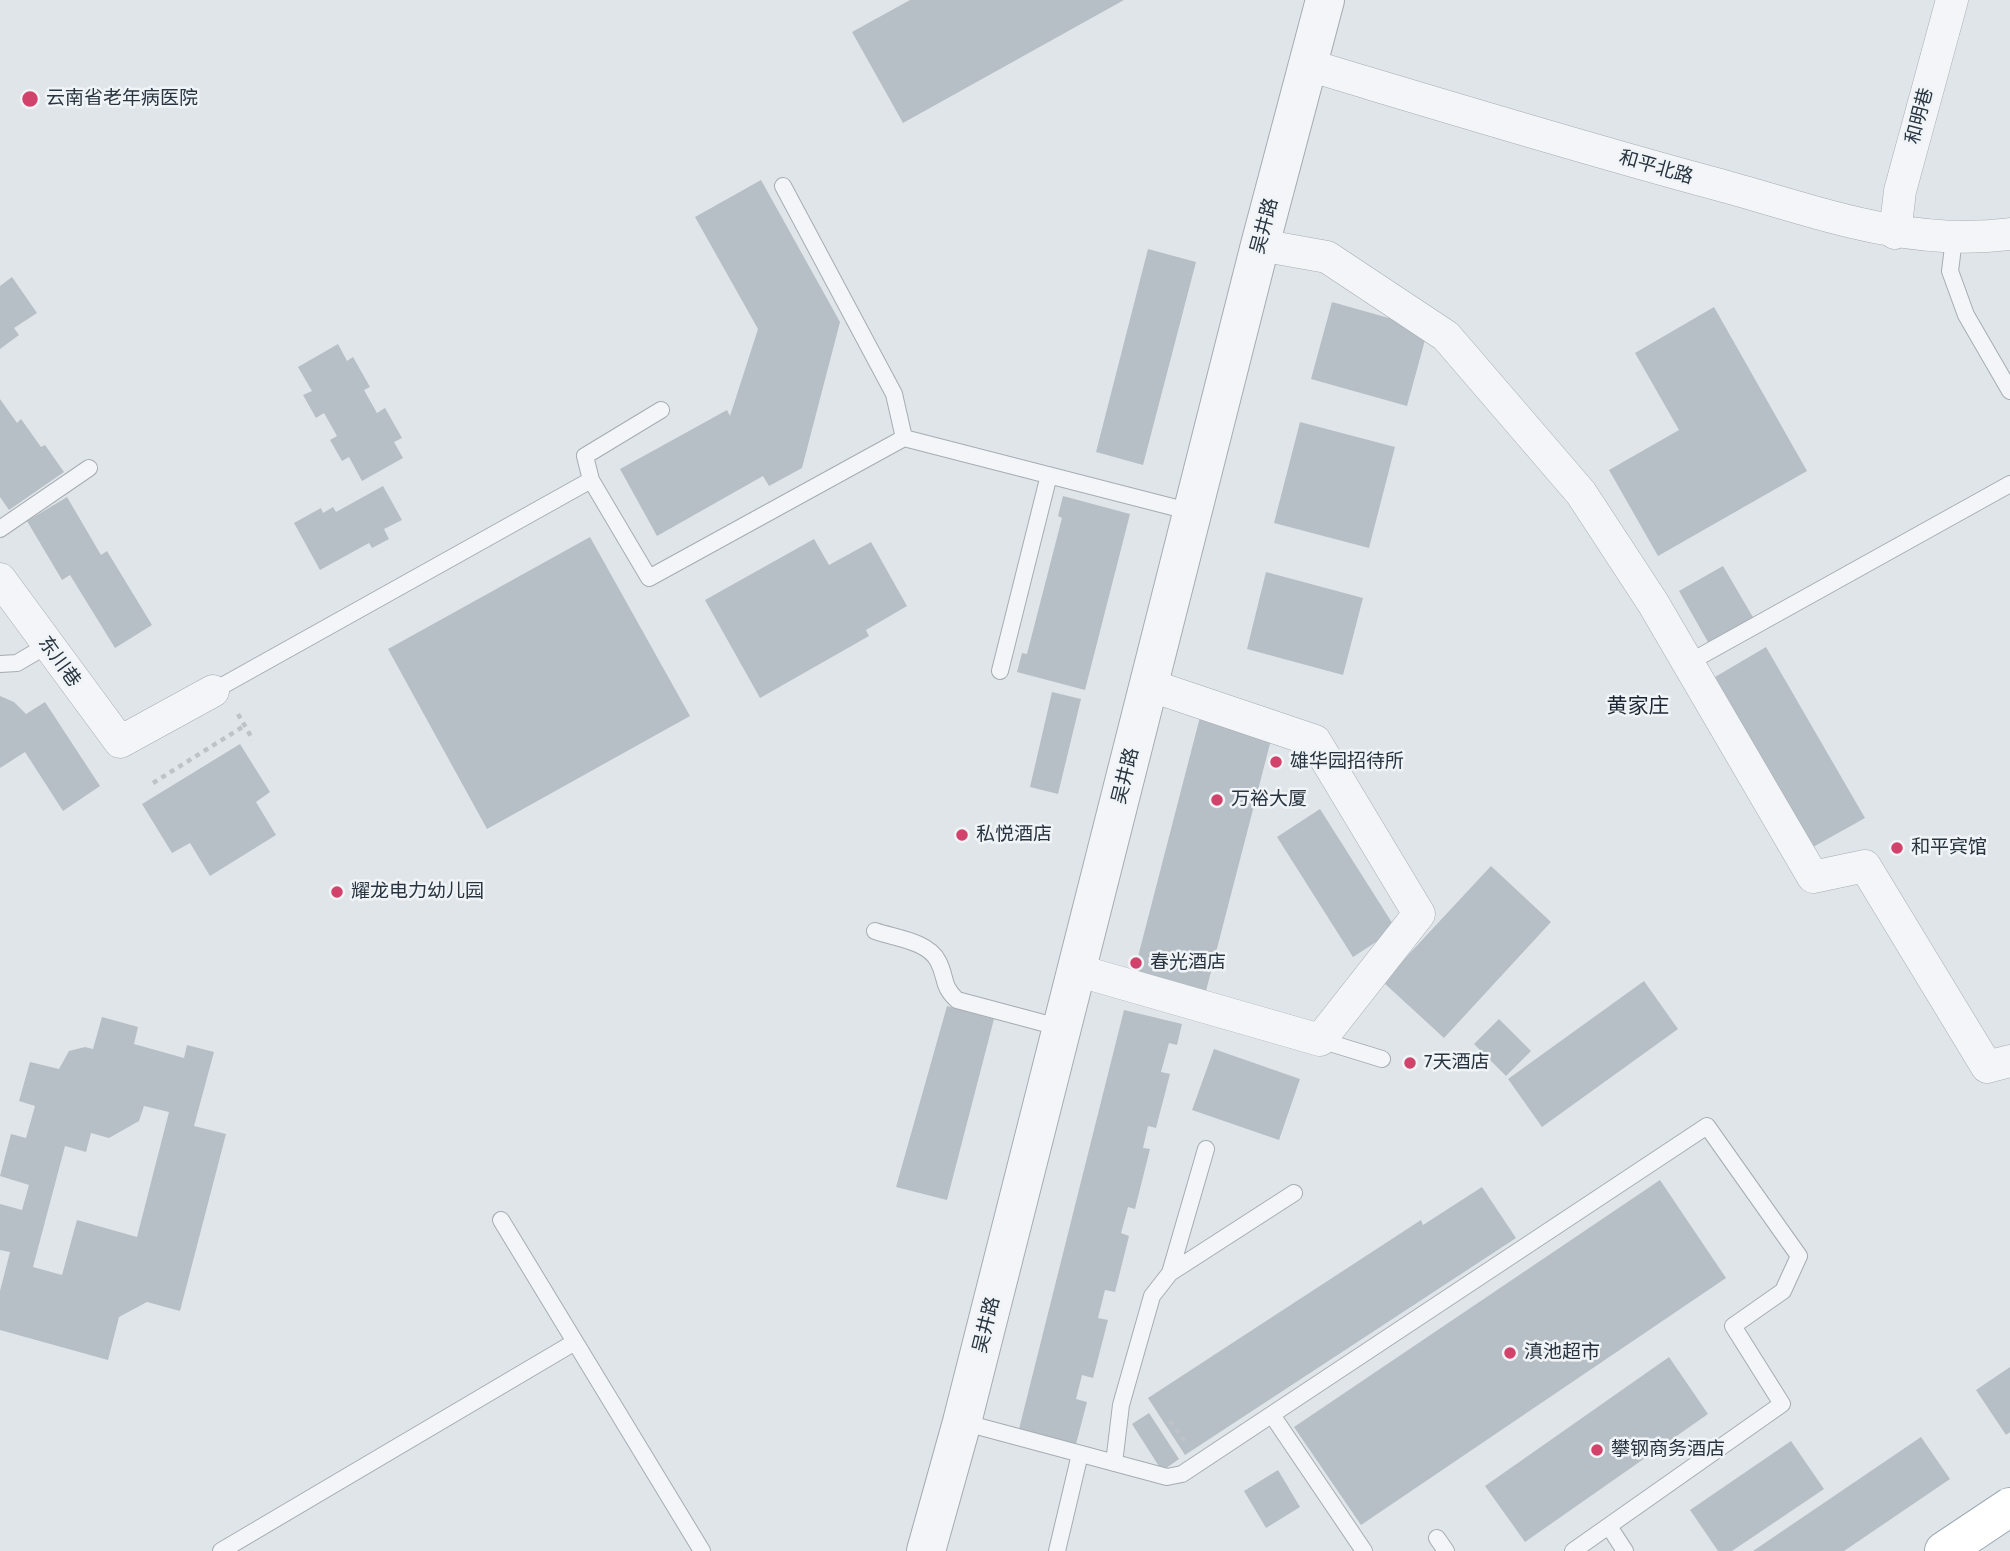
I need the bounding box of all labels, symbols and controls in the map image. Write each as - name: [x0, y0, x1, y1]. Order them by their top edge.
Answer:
- street label: 和明巷: [1902, 86, 1938, 146]
- place label: 云南省老年病医院: [46, 88, 198, 110]
- marker: 云南省老年病医院: [20, 89, 40, 109]
- street label: 和平北路: [1616, 147, 1696, 189]
- street label: 吴井路: [1247, 196, 1283, 256]
- street label: 东川巷: [33, 632, 85, 692]
- district label: 黄家庄: [1607, 694, 1669, 720]
- street label: 吴井路: [1108, 746, 1144, 806]
- place label: 雄华园招待所: [1290, 751, 1404, 773]
- marker: 雄华园招待所: [1268, 754, 1284, 770]
- place label: 万裕大厦: [1231, 789, 1307, 811]
- marker: 万裕大厦: [1209, 792, 1225, 808]
- place label: 私悦酒店: [976, 824, 1052, 846]
- marker: 私悦酒店: [954, 827, 970, 843]
- place label: 和平宾馆: [1911, 837, 1987, 859]
- marker: 和平宾馆: [1889, 840, 1905, 856]
- place label: 耀龙电力幼儿园: [351, 881, 484, 903]
- marker: 耀龙电力幼儿园: [329, 884, 345, 900]
- place label: 春光酒店: [1150, 952, 1226, 974]
- marker: 春光酒店: [1128, 955, 1144, 971]
- place label: 7天酒店: [1424, 1052, 1489, 1074]
- marker: 7天酒店: [1402, 1055, 1418, 1071]
- street label: 吴井路: [969, 1295, 1005, 1355]
- place label: 滇池超市: [1524, 1342, 1600, 1364]
- marker: 滇池超市: [1502, 1345, 1518, 1361]
- place label: 攀钢商务酒店: [1611, 1439, 1725, 1461]
- marker: 攀钢商务酒店: [1589, 1442, 1605, 1458]

